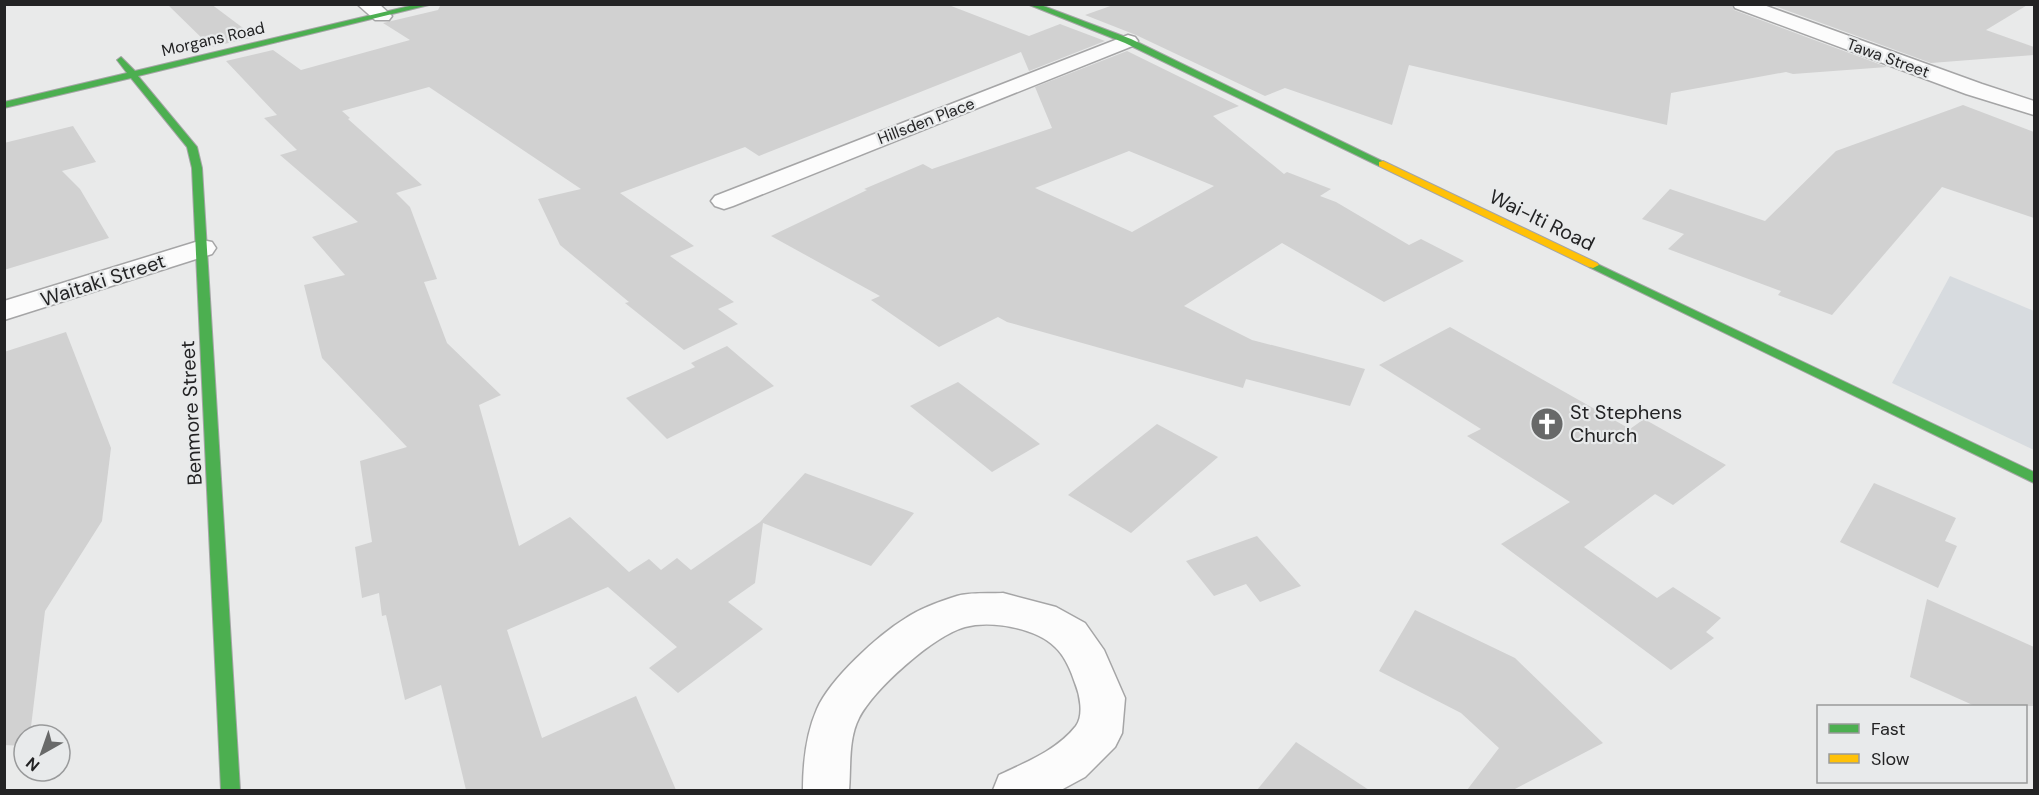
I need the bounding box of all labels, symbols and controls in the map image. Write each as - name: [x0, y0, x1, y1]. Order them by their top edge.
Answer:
- street label: Morgans Road: [159, 17, 267, 61]
- street label: Tawa Street: [1844, 33, 1932, 83]
- street label: Hillsden Place: [875, 93, 977, 149]
- street label: Wai-Iti Road: [1485, 183, 1599, 257]
- street label: Waitaki Street: [37, 248, 169, 312]
- street label: Benmore Street: [174, 340, 208, 486]
- place label: St Stephens Church: [1570, 399, 1682, 448]
- church icon: St Stephens Church: [1529, 406, 1565, 442]
- legend: [1817, 705, 2027, 783]
- text: Fast: [1871, 717, 1906, 741]
- north arrow: [12, 723, 72, 783]
- text: Slow: [1871, 747, 1910, 771]
- text: N: [21, 752, 44, 776]

